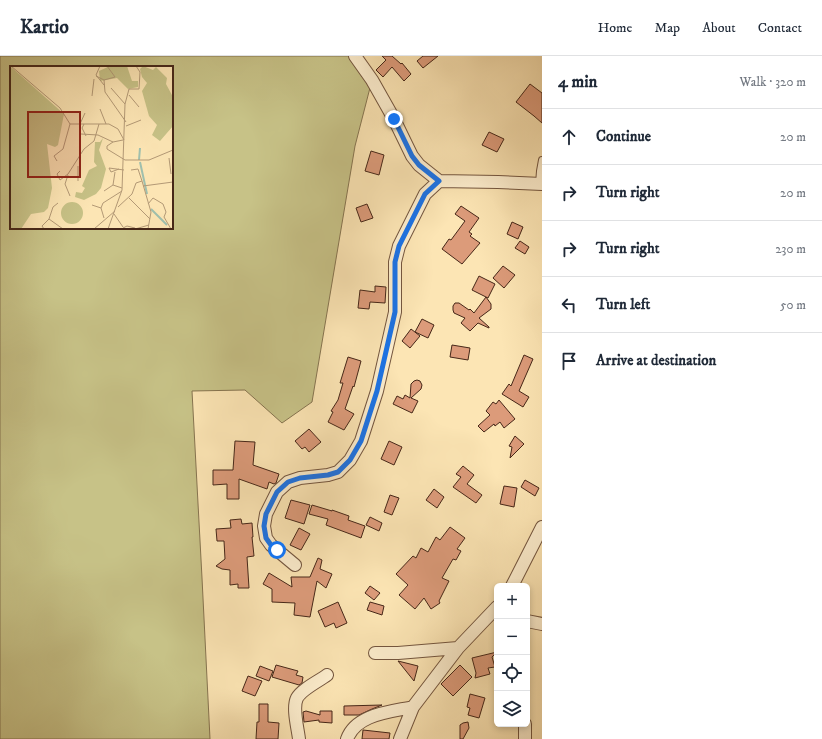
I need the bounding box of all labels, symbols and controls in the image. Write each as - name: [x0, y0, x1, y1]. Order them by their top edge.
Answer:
- text: Kartio: [20, 16, 69, 39]
- text: Home: [598, 19, 632, 37]
- text: Map: [654, 19, 680, 37]
- text: About: [702, 19, 736, 37]
- text: Contact: [758, 19, 802, 37]
- inset map: [10, 66, 173, 229]
- text: 4 min: [558, 71, 597, 93]
- text: Walk · 320 m: [740, 74, 806, 90]
- route end: [385, 110, 403, 128]
- icon: ahead: [558, 126, 580, 148]
- text: Continue: [596, 127, 651, 146]
- text: 20 m: [780, 129, 806, 145]
- icon: right: [558, 182, 580, 204]
- text: Turn right: [596, 183, 659, 202]
- text: 20 m: [780, 185, 806, 201]
- icon: right: [558, 238, 580, 260]
- text: Turn right: [596, 239, 659, 258]
- text: 230 m: [775, 241, 806, 257]
- icon: left: [558, 294, 580, 316]
- text: Turn left: [596, 295, 650, 314]
- text: 50 m: [780, 297, 806, 313]
- icon: arrive: [558, 350, 580, 372]
- text: Arrive at destination: [596, 351, 716, 370]
- route start: [268, 541, 286, 559]
- map controls: [494, 583, 530, 727]
- button: +: [494, 583, 530, 619]
- button: −: [494, 619, 530, 655]
- button: locate: [494, 655, 530, 691]
- button: layers: [494, 691, 530, 727]

